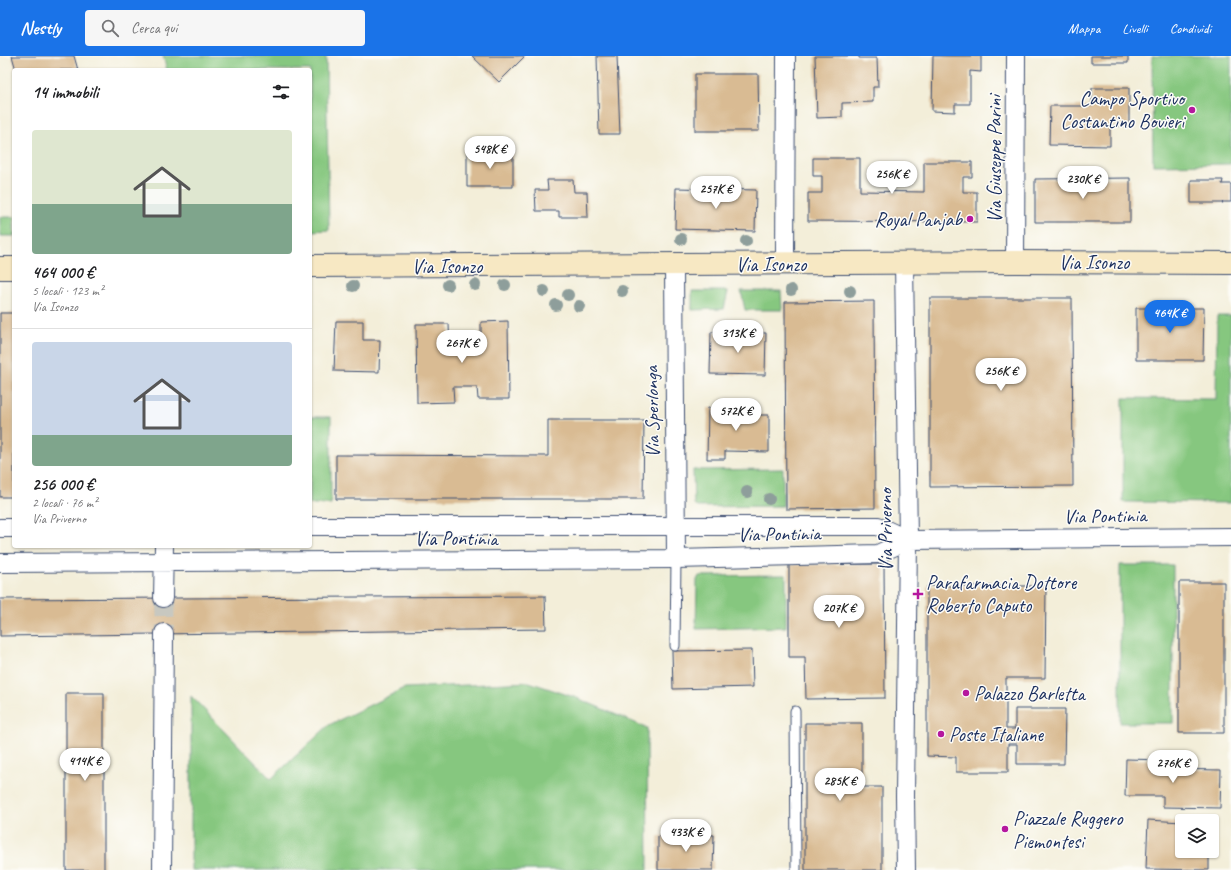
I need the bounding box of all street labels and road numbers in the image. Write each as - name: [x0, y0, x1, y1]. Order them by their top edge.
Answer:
- street label: Via Giuseppe Parini: [982, 93, 1007, 223]
- street label: Via Isonzo: [1059, 250, 1130, 275]
- street label: Via Isonzo: [736, 252, 807, 277]
- street label: Via Isonzo: [412, 254, 483, 279]
- street label: Via Sperlonga: [639, 364, 665, 458]
- street label: Via Priverno: [873, 487, 898, 571]
- street label: Via Pontinia: [1063, 503, 1148, 529]
- street label: Via Pontinia: [737, 521, 822, 547]
- street label: Via Pontinia: [415, 526, 499, 551]

